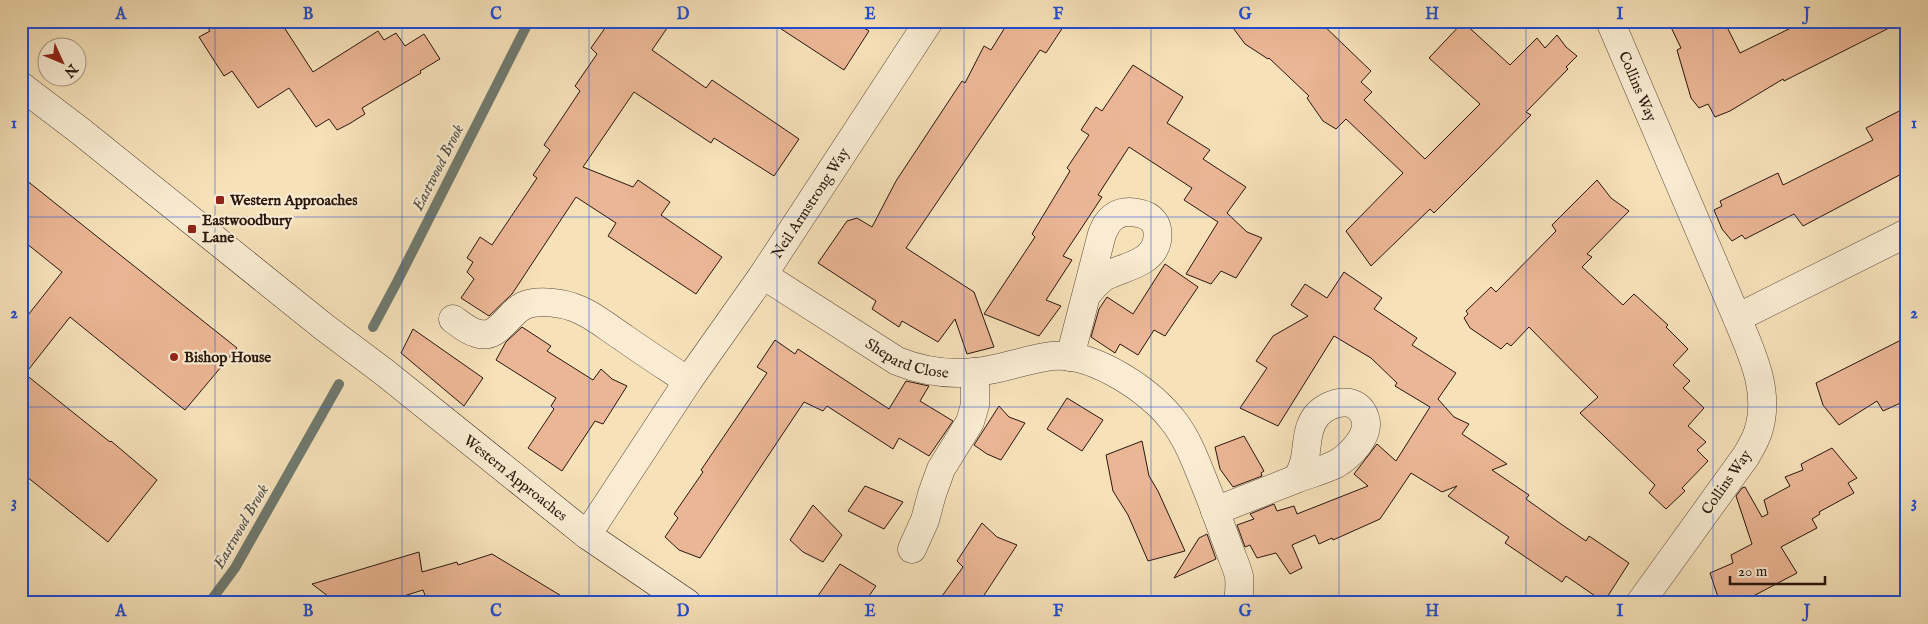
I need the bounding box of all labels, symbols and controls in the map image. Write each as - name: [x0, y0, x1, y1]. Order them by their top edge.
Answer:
- text: A: [115, 5, 128, 25]
- text: B: [303, 5, 314, 25]
- text: C: [490, 5, 502, 25]
- text: D: [677, 5, 690, 25]
- text: E: [864, 5, 876, 25]
- text: F: [1053, 5, 1064, 25]
- text: G: [1239, 5, 1252, 25]
- text: H: [1425, 5, 1439, 25]
- text: I: [1617, 5, 1624, 25]
- text: J: [1802, 5, 1811, 25]
- north arrow: [38, 38, 88, 88]
- street label: Collins Way: [1614, 48, 1661, 125]
- text: N: [60, 59, 82, 81]
- text: 1: [11, 114, 17, 134]
- text: 1: [1911, 114, 1917, 134]
- water label: Eastwood Brook: [408, 121, 469, 215]
- street label: Neil Armstrong Way: [767, 144, 854, 262]
- place label: Western Approaches: [229, 191, 358, 210]
- marker: Western Approaches: [214, 194, 226, 206]
- place label: Eastwoodbury Lane: [202, 211, 292, 247]
- marker: Eastwoodbury Lane: [186, 223, 198, 235]
- text: 2: [10, 304, 18, 324]
- text: 2: [1910, 304, 1918, 324]
- street label: Shepard Close: [862, 334, 949, 383]
- place label: Bishop House: [184, 348, 271, 367]
- marker: Bishop House: [168, 351, 180, 363]
- street label: Western Approaches: [460, 431, 571, 525]
- street label: Collins Way: [1697, 446, 1756, 518]
- water label: Eastwood Brook: [209, 481, 274, 574]
- text: 3: [11, 493, 17, 513]
- text: 3: [1911, 493, 1917, 513]
- scale bar: [1730, 554, 1826, 586]
- text: 20 m: [1738, 562, 1768, 581]
- text: A: [115, 602, 128, 622]
- text: B: [303, 602, 314, 622]
- text: C: [490, 602, 502, 622]
- text: D: [677, 602, 690, 622]
- text: E: [864, 602, 876, 622]
- text: F: [1053, 602, 1064, 622]
- text: G: [1239, 602, 1252, 622]
- text: H: [1425, 602, 1439, 622]
- text: I: [1617, 602, 1624, 622]
- text: J: [1802, 602, 1811, 622]

